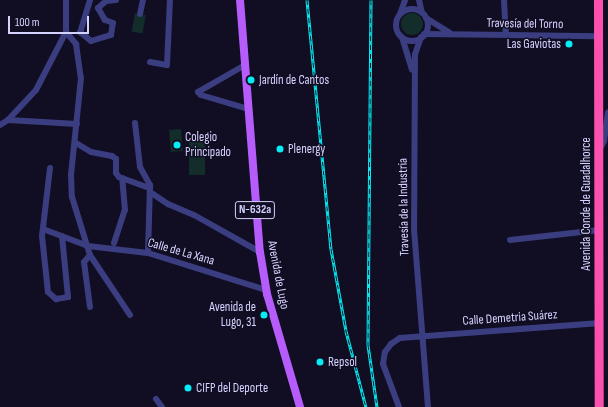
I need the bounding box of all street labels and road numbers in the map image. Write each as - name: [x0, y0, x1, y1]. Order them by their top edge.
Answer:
- street label: Travesía del Torno: [487, 16, 563, 32]
- street label: Avenida Conde de Guadalhorce: [578, 137, 594, 271]
- street label: Travesía de la Industria: [395, 158, 413, 256]
- road number: N-632a: [234, 200, 276, 220]
- street label: Calle de La Xana: [146, 235, 216, 269]
- street label: Avenida de Lugo: [264, 239, 292, 311]
- street label: Calle Demetria Suárez: [462, 307, 558, 329]

